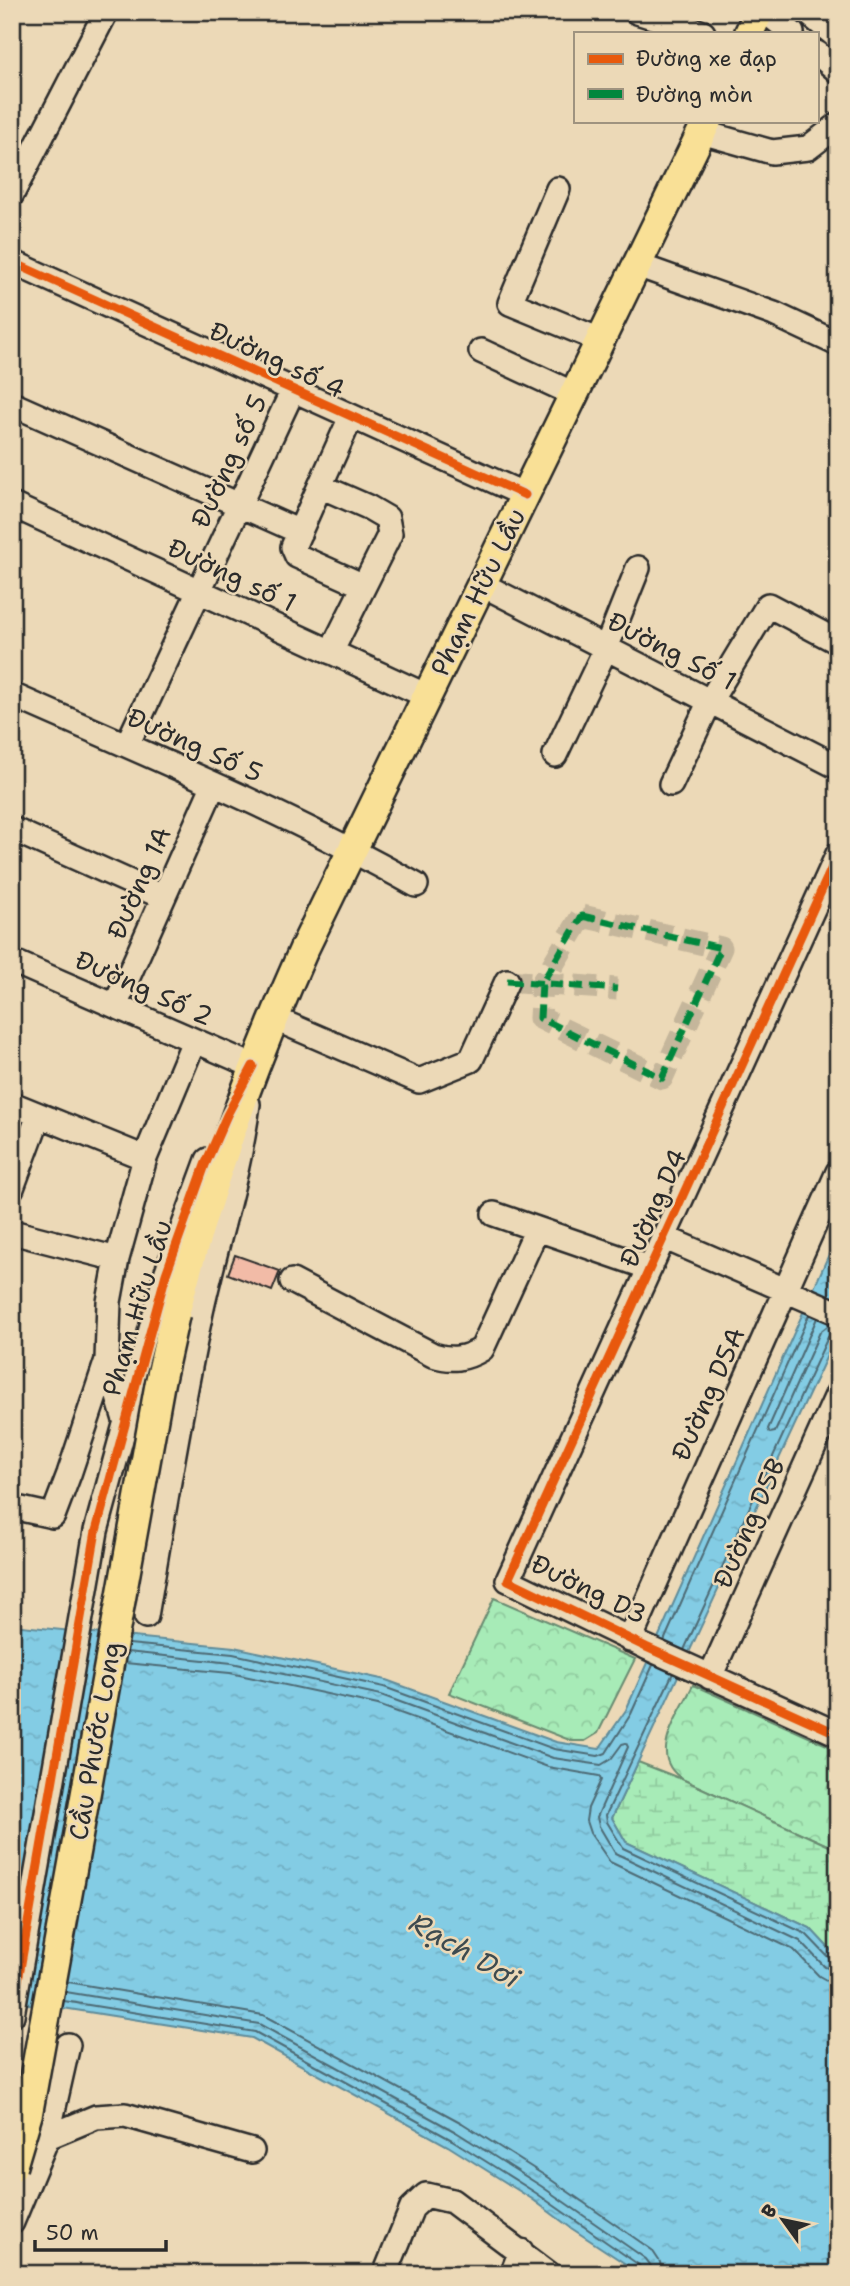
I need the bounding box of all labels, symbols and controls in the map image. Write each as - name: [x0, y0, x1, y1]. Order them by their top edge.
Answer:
- legend: [574, 32, 818, 122]
- text: Đường xe đạp: [636, 45, 777, 73]
- text: Đường mòn: [636, 81, 753, 109]
- street label: Đường số 4: [204, 313, 351, 406]
- street label: Đường số 5: [182, 388, 275, 533]
- street label: Phạm Hữu Lầu: [422, 502, 533, 681]
- street label: Đường số 1: [162, 529, 302, 620]
- street label: Đường Số 1: [602, 603, 743, 698]
- street label: Đường Số 5: [122, 699, 269, 790]
- street label: Đường 1A: [98, 821, 179, 944]
- street label: Đường Số 2: [70, 942, 219, 1034]
- street label: Đường D4: [611, 1143, 694, 1272]
- street label: Phạm Hữu Lầu: [93, 1216, 180, 1400]
- street label: Đường D5A: [663, 1322, 753, 1466]
- street label: Đường D5B: [704, 1452, 793, 1593]
- street label: Đường D3: [526, 1546, 653, 1632]
- street label: Cầu Phước Long: [60, 1639, 129, 1843]
- water label: Rạch Dơi: [403, 1903, 528, 1997]
- north arrow: [748, 2184, 818, 2254]
- text: B: [755, 2199, 783, 2223]
- scale bar: [35, 2209, 166, 2253]
- text: 50 m: [46, 2219, 99, 2247]

